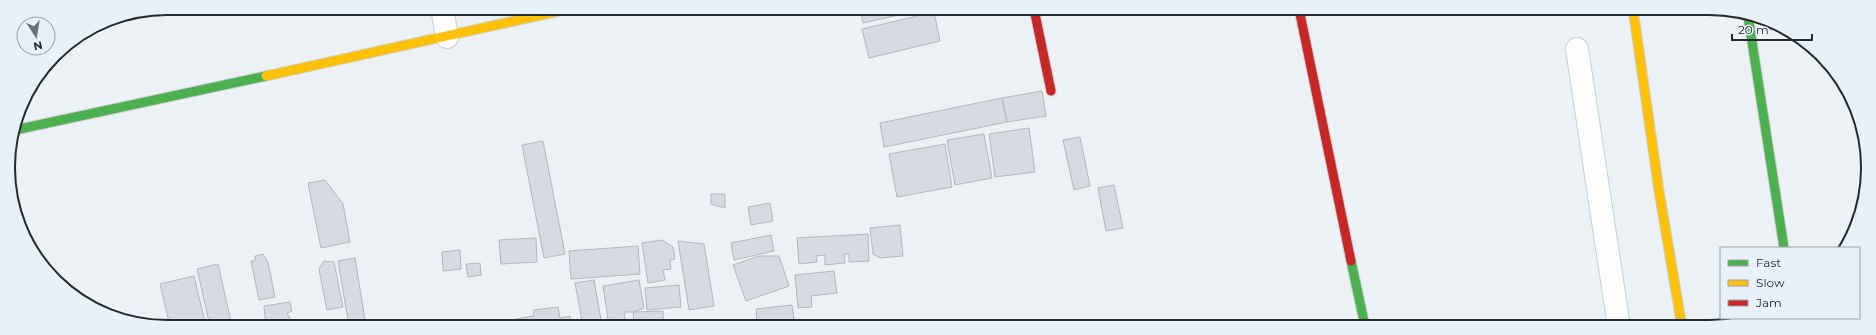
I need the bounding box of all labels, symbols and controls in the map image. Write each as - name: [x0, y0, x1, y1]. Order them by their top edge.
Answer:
- north arrow: [16, 16, 56, 56]
- scale bar: [1732, 16, 1812, 42]
- text: 20 m: [1738, 22, 1769, 37]
- text: N: [32, 38, 44, 54]
- legend: [1720, 247, 1860, 319]
- text: Fast: [1756, 255, 1781, 270]
- text: Slow: [1756, 275, 1785, 290]
- text: Jam: [1755, 295, 1782, 310]

